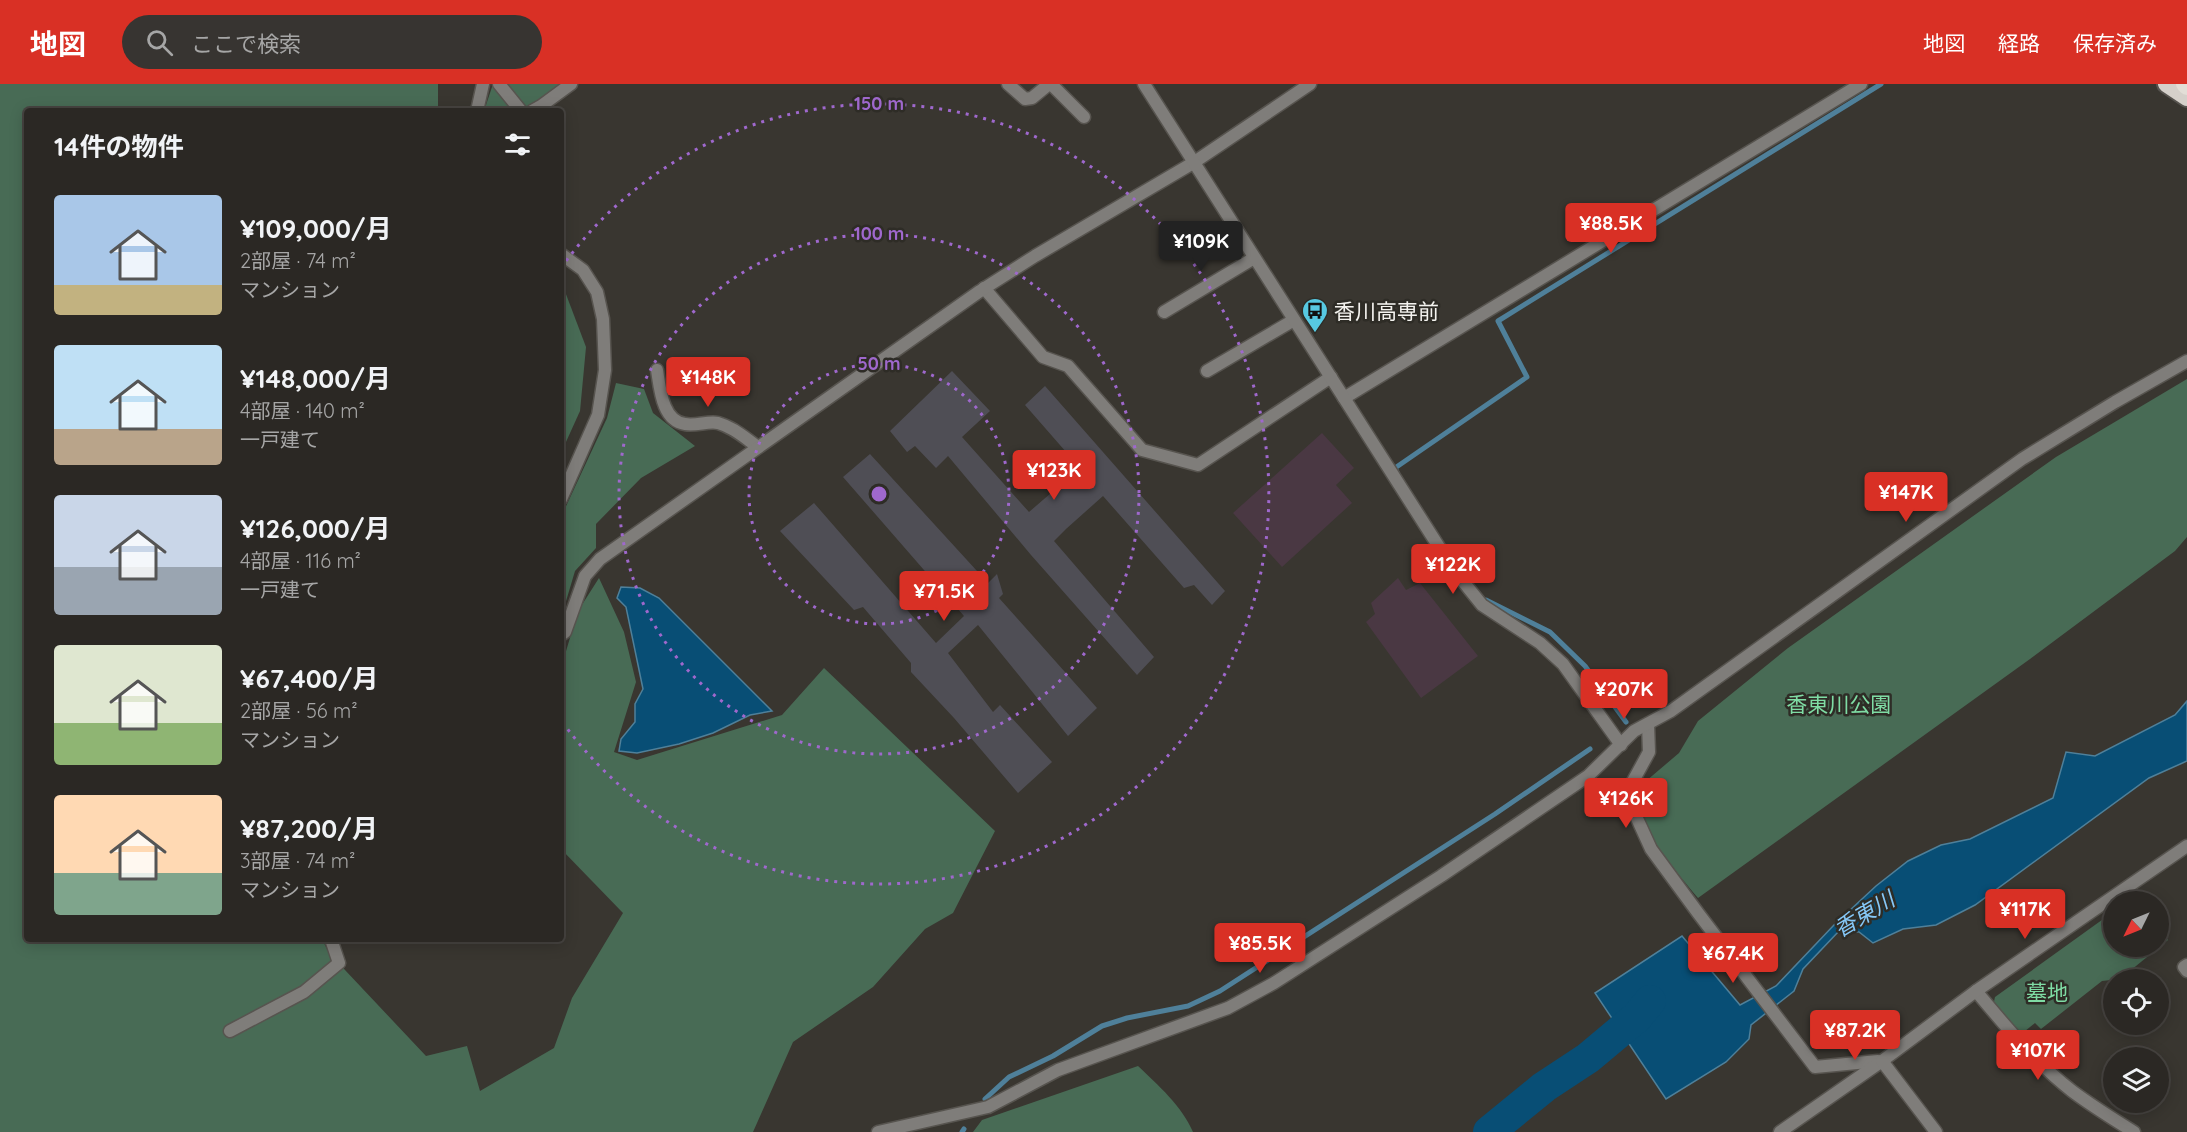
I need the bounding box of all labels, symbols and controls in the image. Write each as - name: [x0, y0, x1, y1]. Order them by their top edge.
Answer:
- search box: [122, 15, 542, 69]
- text: 地図: [30, 26, 86, 61]
- icon: search: [143, 26, 176, 59]
- text: ここで検索: [191, 30, 301, 58]
- text: 地図: [1923, 30, 1965, 56]
- text: 経路: [1998, 30, 2040, 56]
- text: 保存済み: [2073, 30, 2157, 56]
- text: 150 m: [854, 92, 904, 115]
- icon: filters: [501, 128, 534, 161]
- text: 14件の物件: [54, 130, 183, 163]
- pin: ¥88.5K: [1562, 203, 1660, 254]
- text: ¥88.5K: [1579, 210, 1643, 235]
- text: ¥109,000/月: [240, 212, 392, 245]
- icon: home: [102, 219, 174, 291]
- pin: ¥109K: [1159, 221, 1243, 272]
- text: 100 m: [854, 222, 904, 245]
- text: ¥109K: [1173, 228, 1229, 253]
- text: 2部屋 · 74 m²: [240, 248, 356, 273]
- text: マンション: [240, 277, 340, 302]
- bus stop icon: 香川高専前: [1300, 296, 1330, 334]
- place label: 香川高専前: [1334, 298, 1439, 324]
- text: 50 m: [857, 352, 901, 375]
- pin: ¥148K: [666, 357, 750, 408]
- text: ¥148,000/月: [240, 362, 391, 395]
- text: ¥148K: [680, 364, 736, 389]
- icon: home: [102, 369, 174, 441]
- text: 4部屋 · 140 m²: [240, 398, 365, 423]
- text: 一戸建て: [240, 427, 320, 452]
- pin: ¥123K: [1012, 450, 1096, 501]
- text: ¥123K: [1027, 457, 1081, 482]
- pin: ¥147K: [1864, 472, 1948, 523]
- text: ¥147K: [1879, 479, 1933, 504]
- centre of rings: [869, 484, 889, 504]
- text: ¥126,000/月: [240, 512, 391, 545]
- icon: home: [102, 519, 174, 591]
- pin: ¥122K: [1411, 544, 1495, 595]
- text: 4部屋 · 116 m²: [240, 548, 361, 573]
- text: ¥122K: [1425, 551, 1481, 576]
- pin: ¥71.5K: [895, 571, 993, 622]
- text: 一戸建て: [240, 577, 320, 602]
- text: ¥71.5K: [913, 578, 975, 603]
- text: ¥67,400/月: [240, 662, 379, 695]
- icon: home: [102, 669, 174, 741]
- pin: ¥207K: [1582, 669, 1666, 720]
- text: ¥207K: [1595, 676, 1653, 701]
- park label: 香東川公園: [1787, 691, 1892, 717]
- text: 2部屋 · 56 m²: [240, 698, 358, 723]
- text: マンション: [240, 727, 340, 752]
- pin: ¥126K: [1584, 778, 1668, 829]
- text: ¥126K: [1598, 785, 1654, 810]
- text: ¥87,200/月: [240, 812, 378, 845]
- icon: home: [102, 819, 174, 891]
- text: 3部屋 · 74 m²: [240, 848, 355, 873]
- text: マンション: [240, 877, 340, 902]
- water label: 香東川: [1828, 884, 1901, 943]
- pin: ¥117K: [1983, 889, 2067, 940]
- north arrow: [2103, 891, 2169, 957]
- map controls: [2103, 891, 2169, 1113]
- text: ¥117K: [1999, 896, 2051, 921]
- pin: ¥85.5K: [1211, 923, 1309, 974]
- text: ¥85.5K: [1228, 930, 1292, 955]
- pin: ¥67.4K: [1684, 933, 1782, 984]
- text: ¥67.4K: [1702, 940, 1764, 965]
- button: locate: [2103, 969, 2169, 1035]
- park label: 墓地: [2026, 979, 2068, 1005]
- pin: ¥87.2K: [1806, 1010, 1904, 1061]
- text: ¥87.2K: [1824, 1017, 1886, 1042]
- pin: ¥107K: [1996, 1030, 2080, 1081]
- text: ¥107K: [2010, 1037, 2066, 1062]
- button: layers: [2103, 1047, 2169, 1113]

